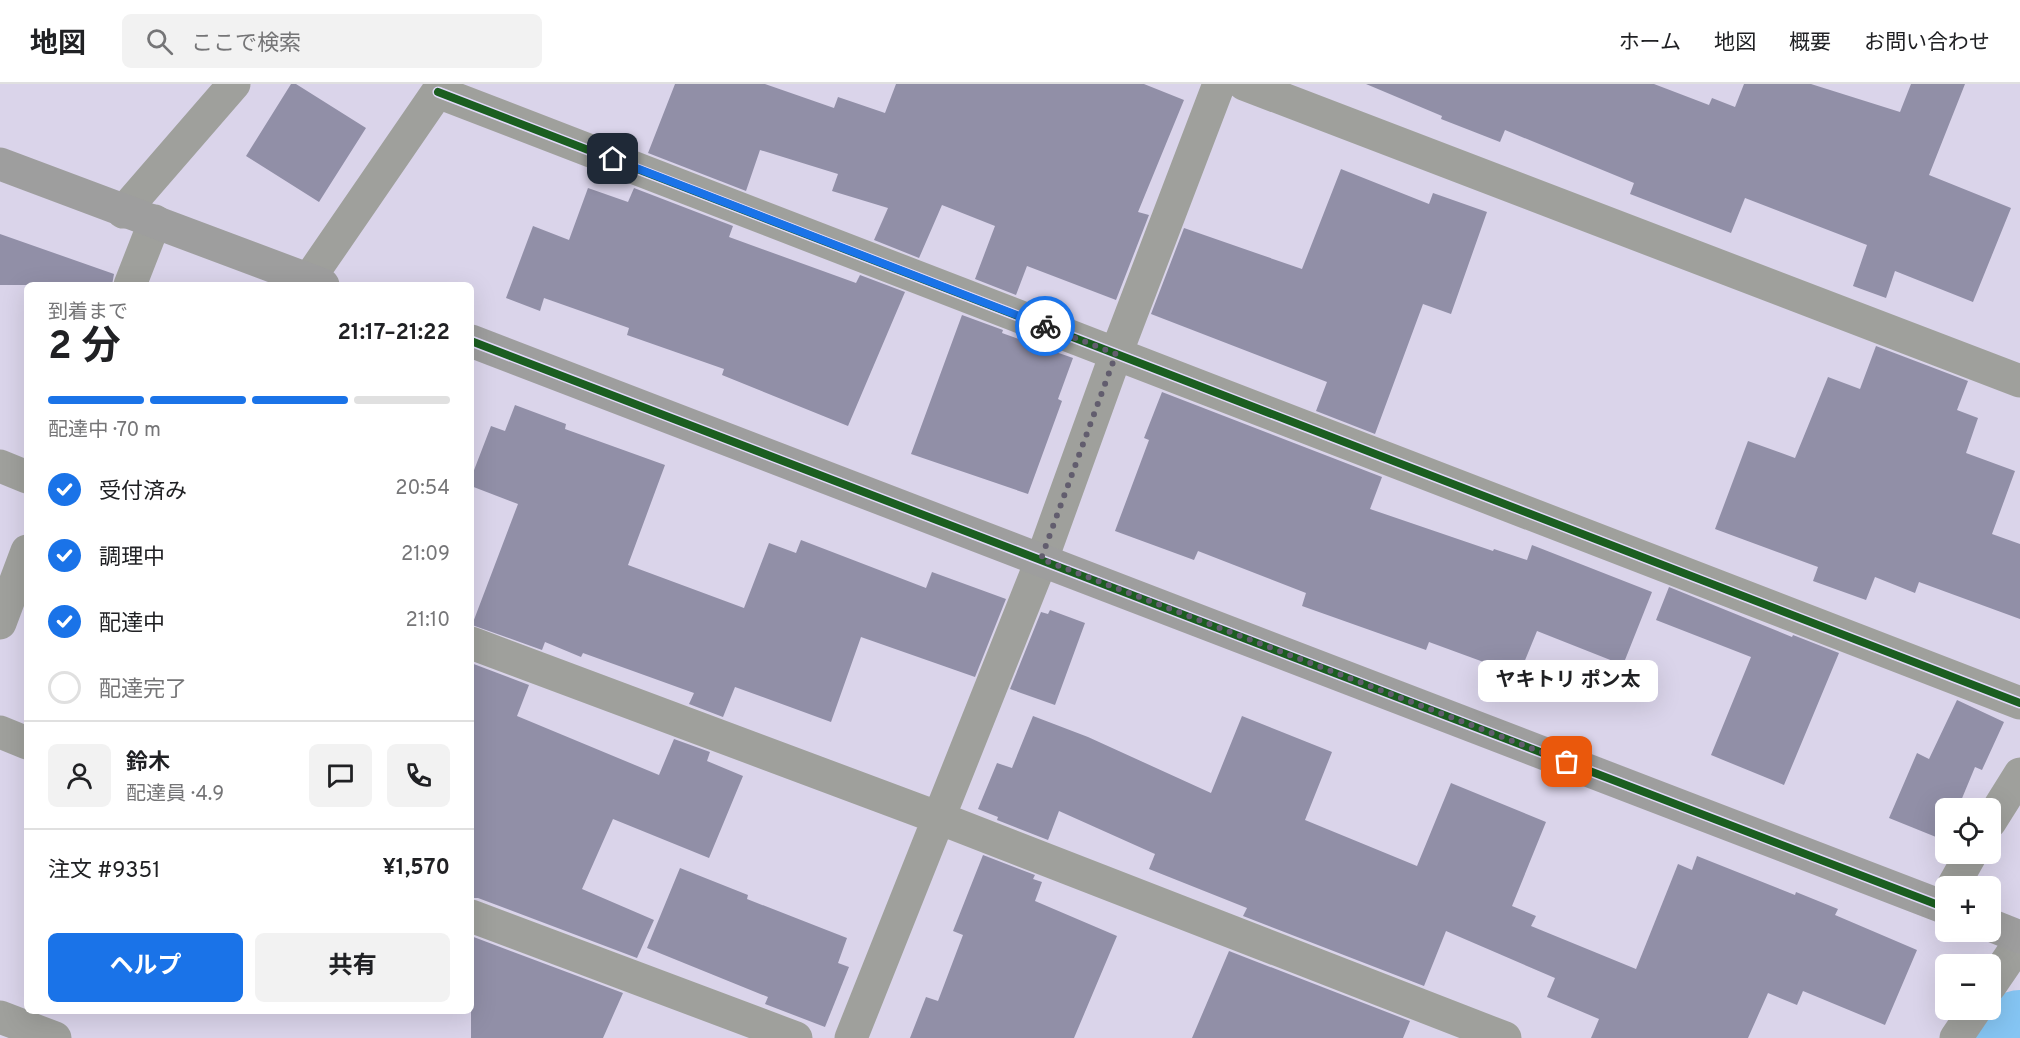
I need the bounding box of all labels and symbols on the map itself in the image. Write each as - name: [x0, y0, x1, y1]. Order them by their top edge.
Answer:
- pin: [587, 133, 638, 184]
- courier: [1015, 296, 1075, 356]
- callout: ヤキトリ ポン太: [1477, 660, 1657, 702]
- pin: [1541, 736, 1592, 787]

